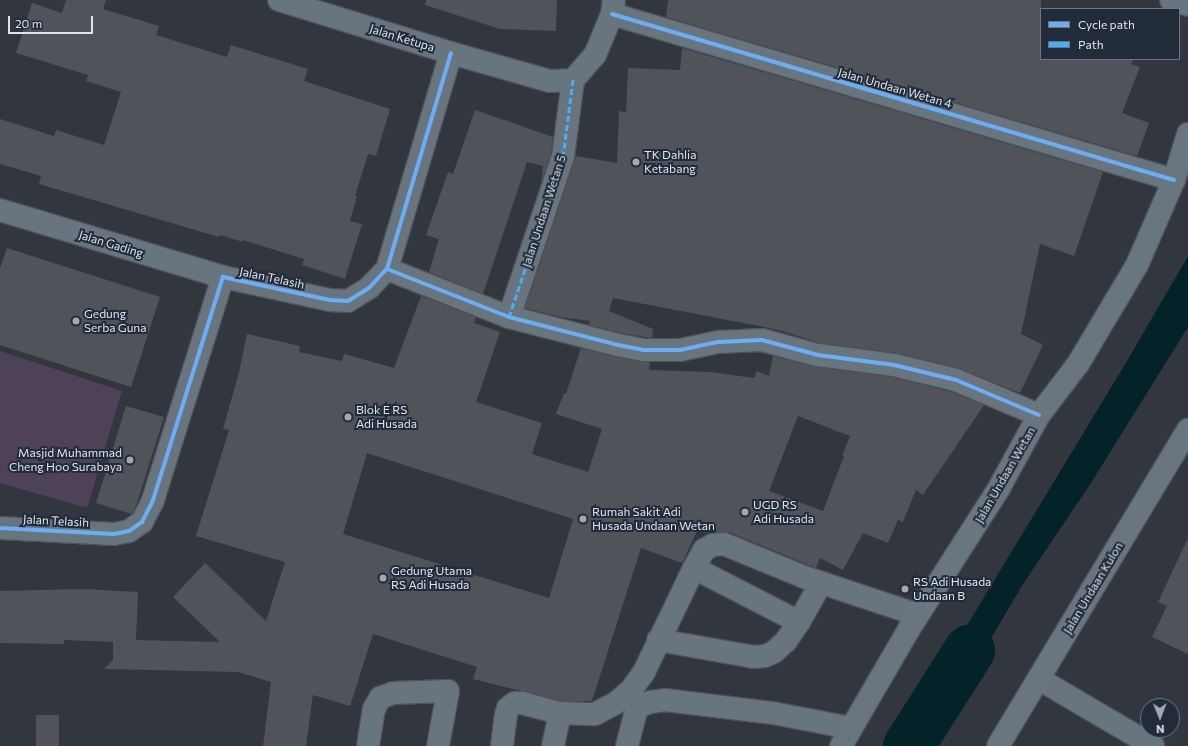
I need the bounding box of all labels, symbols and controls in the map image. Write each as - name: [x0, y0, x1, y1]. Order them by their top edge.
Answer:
- scale bar: [10, 8, 95, 34]
- legend: [1040, 8, 1180, 60]
- text: 20 m: [15, 16, 42, 30]
- text: Cycle path: [1078, 17, 1135, 31]
- street label: Jalan Ketupa: [368, 21, 436, 55]
- text: Path: [1078, 37, 1104, 51]
- street label: Jalan Undaan Wetan 4: [836, 65, 954, 111]
- place label: TK Dahlia Ketabang: [644, 148, 696, 176]
- street label: Jalan Undaan Wetan 5: [519, 153, 569, 269]
- marker: TK Dahlia Ketabang: [631, 157, 641, 167]
- street label: Jalan Gading: [77, 227, 145, 261]
- street label: Jalan Telasih: [238, 264, 306, 292]
- place label: Gedung Serba Guna: [84, 307, 146, 335]
- marker: Gedung Serba Guna: [71, 316, 81, 326]
- place label: Blok E RS Adi Husada: [356, 403, 417, 431]
- marker: Blok E RS Adi Husada: [343, 412, 353, 422]
- street label: Jalan Undaan Wetan: [972, 425, 1038, 525]
- place label: Masjid Muhammad Cheng Hoo Surabaya: [9, 446, 122, 474]
- marker: Masjid Muhammad Cheng Hoo Surabaya: [125, 455, 135, 465]
- place label: UGD RS Adi Husada: [753, 498, 814, 526]
- place label: Rumah Sakit Adi Husada Undaan Wetan: [592, 505, 715, 533]
- marker: UGD RS Adi Husada: [740, 507, 750, 517]
- street label: Jalan Telasih: [23, 512, 89, 530]
- marker: Rumah Sakit Adi Husada Undaan Wetan: [577, 513, 589, 525]
- street label: Jalan Undaan Kulon: [1060, 540, 1126, 636]
- place label: Gedung Utama RS Adi Husada: [391, 564, 472, 592]
- marker: Gedung Utama RS Adi Husada: [378, 573, 388, 583]
- place label: RS Adi Husada Undaan B: [913, 575, 991, 603]
- marker: RS Adi Husada Undaan B: [900, 584, 910, 594]
- north arrow: [1140, 698, 1180, 738]
- text: N: [1156, 723, 1164, 736]

